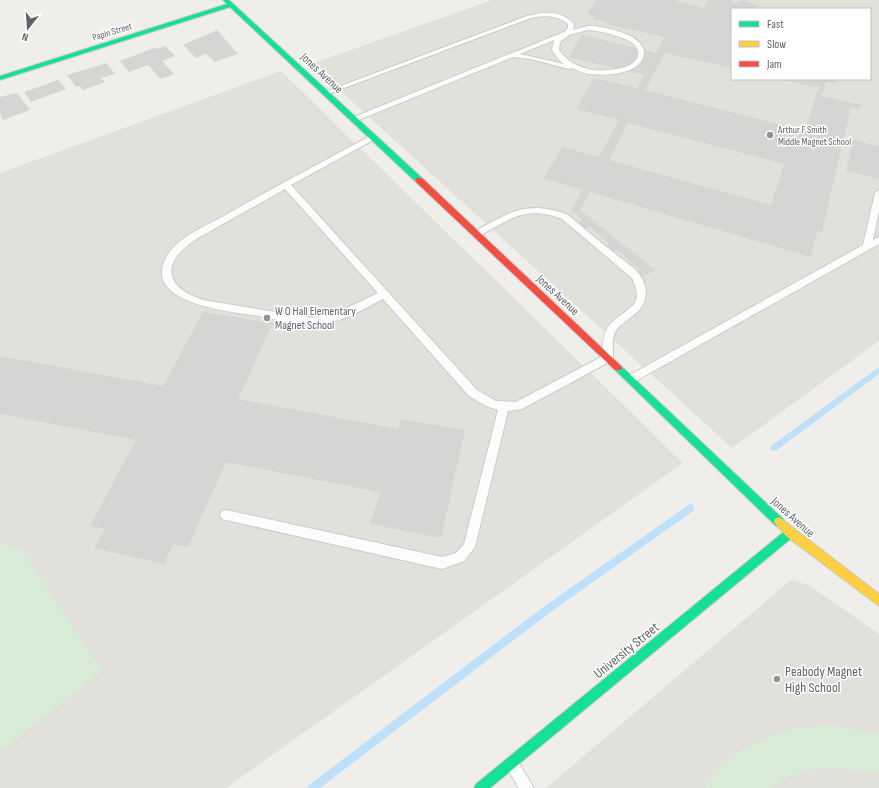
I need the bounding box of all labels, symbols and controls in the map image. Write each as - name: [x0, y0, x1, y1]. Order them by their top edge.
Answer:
- north arrow: [8, 8, 48, 48]
- legend: [731, 8, 871, 80]
- text: Fast: [767, 17, 784, 32]
- street label: Papin Street: [91, 20, 134, 44]
- text: N: [20, 30, 30, 44]
- text: Slow: [767, 37, 786, 52]
- street label: Jones Avenue: [296, 49, 346, 97]
- text: Jam: [766, 57, 782, 72]
- place label: Arthur F Smith Middle Magnet School: [777, 124, 851, 148]
- marker: Arthur F Smith Middle Magnet School: [765, 130, 775, 140]
- street label: Jones Avenue: [532, 271, 582, 319]
- place label: W O Hall Elementary Magnet School: [275, 304, 356, 333]
- marker: W O Hall Elementary Magnet School: [262, 313, 272, 323]
- street label: Jones Avenue: [767, 493, 817, 541]
- street label: University Street: [590, 619, 663, 682]
- place label: Peabody Magnet High School: [785, 663, 862, 696]
- marker: Peabody Magnet High School: [772, 674, 782, 684]

